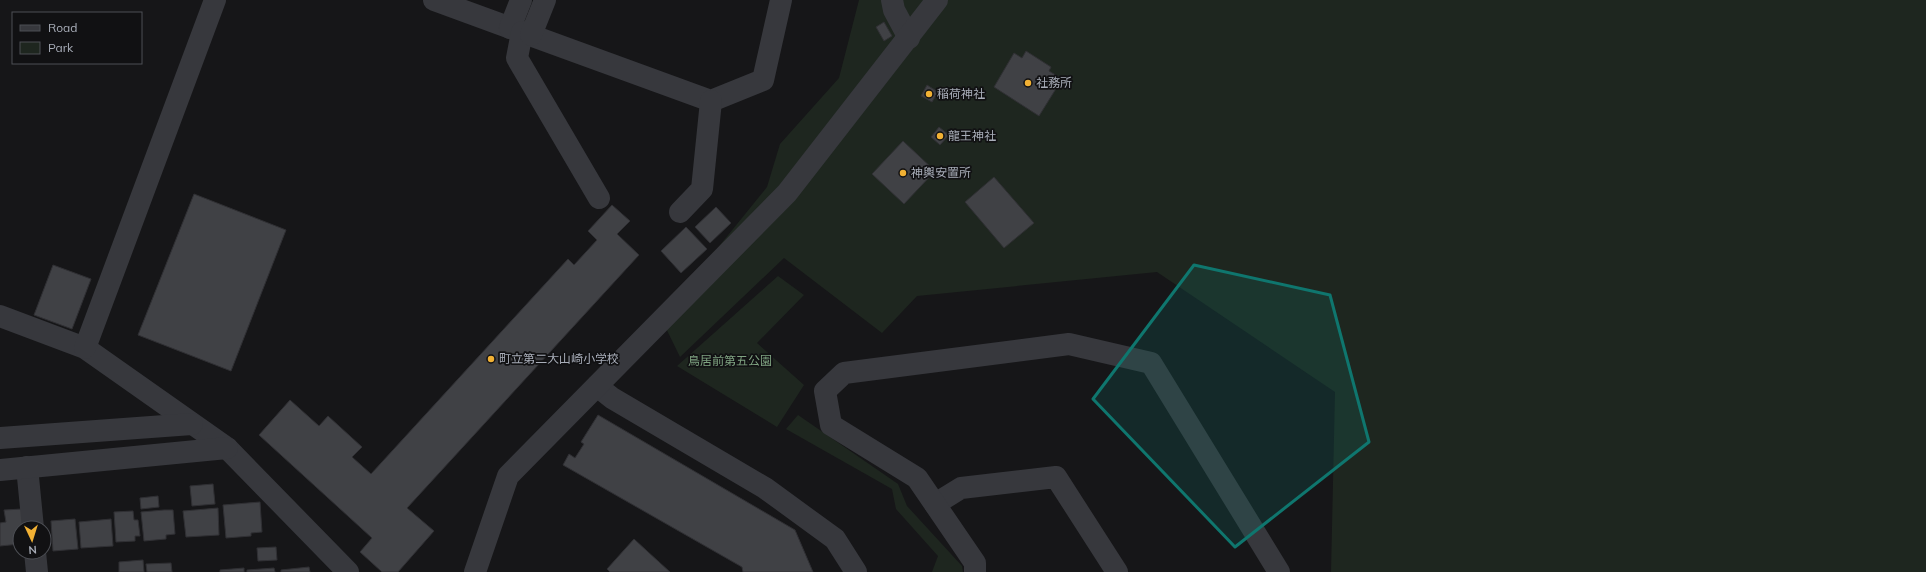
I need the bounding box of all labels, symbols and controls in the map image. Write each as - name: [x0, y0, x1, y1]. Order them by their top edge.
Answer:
- legend: [12, 12, 142, 64]
- text: Road: [48, 20, 77, 35]
- text: Park: [48, 40, 74, 55]
- place label: 社務所: [1036, 75, 1072, 90]
- marker: 社務所: [1023, 78, 1033, 88]
- place label: 稲荷神社: [937, 86, 985, 101]
- marker: 稲荷神社: [924, 89, 934, 99]
- place label: 龍王神社: [948, 128, 996, 143]
- marker: 龍王神社: [935, 131, 945, 141]
- place label: 神輿安置所: [911, 165, 971, 180]
- marker: 神輿安置所: [898, 168, 908, 178]
- place label: 町立第二大山崎小学校: [499, 351, 619, 366]
- park label: 鳥居前第五公園: [688, 353, 772, 368]
- marker: 町立第二大山崎小学校: [486, 354, 496, 364]
- north arrow: [12, 520, 52, 560]
- text: N: [28, 543, 37, 557]

